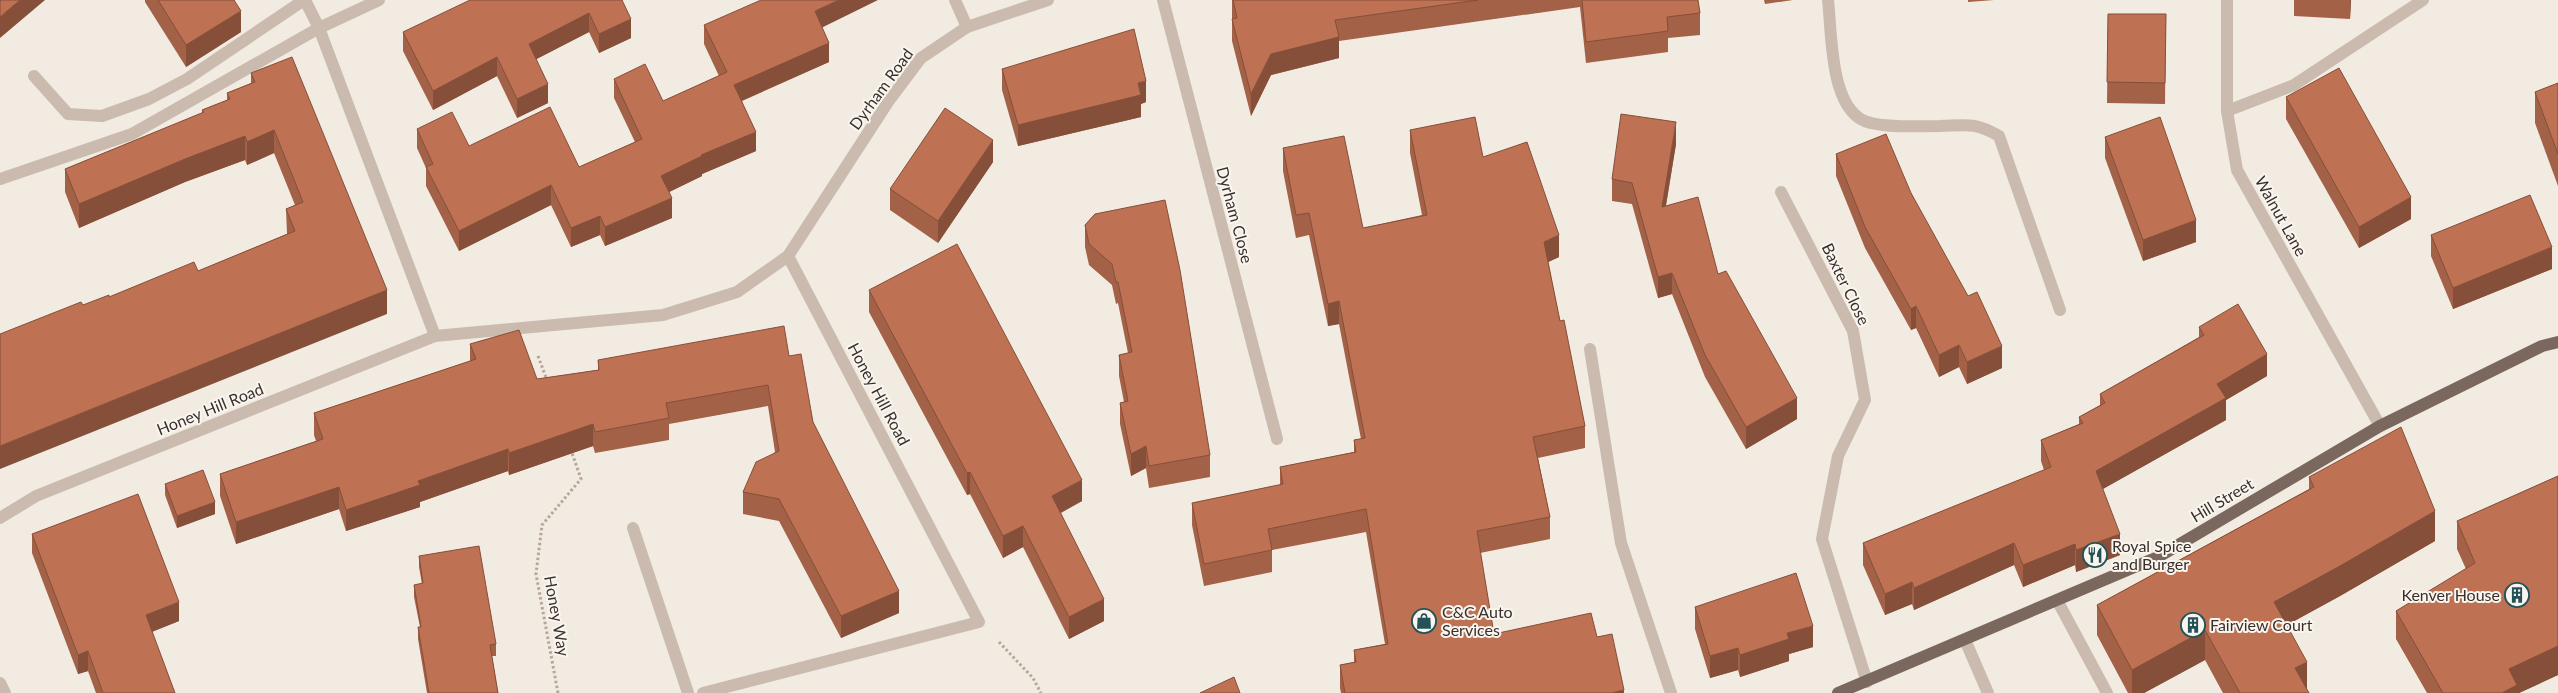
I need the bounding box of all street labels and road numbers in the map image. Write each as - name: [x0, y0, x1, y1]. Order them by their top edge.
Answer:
- street label: Dyrham Road: [845, 44, 916, 133]
- street label: Dyrham Close: [1213, 164, 1258, 265]
- street label: Walnut Lane: [2252, 172, 2311, 259]
- street label: Baxter Close: [1818, 240, 1874, 328]
- street label: Honey Hill Road: [844, 339, 914, 448]
- street label: Honey Hill Road: [154, 379, 266, 439]
- street label: Hill Street: [2187, 473, 2257, 526]
- street label: Honey Way: [541, 574, 574, 658]

